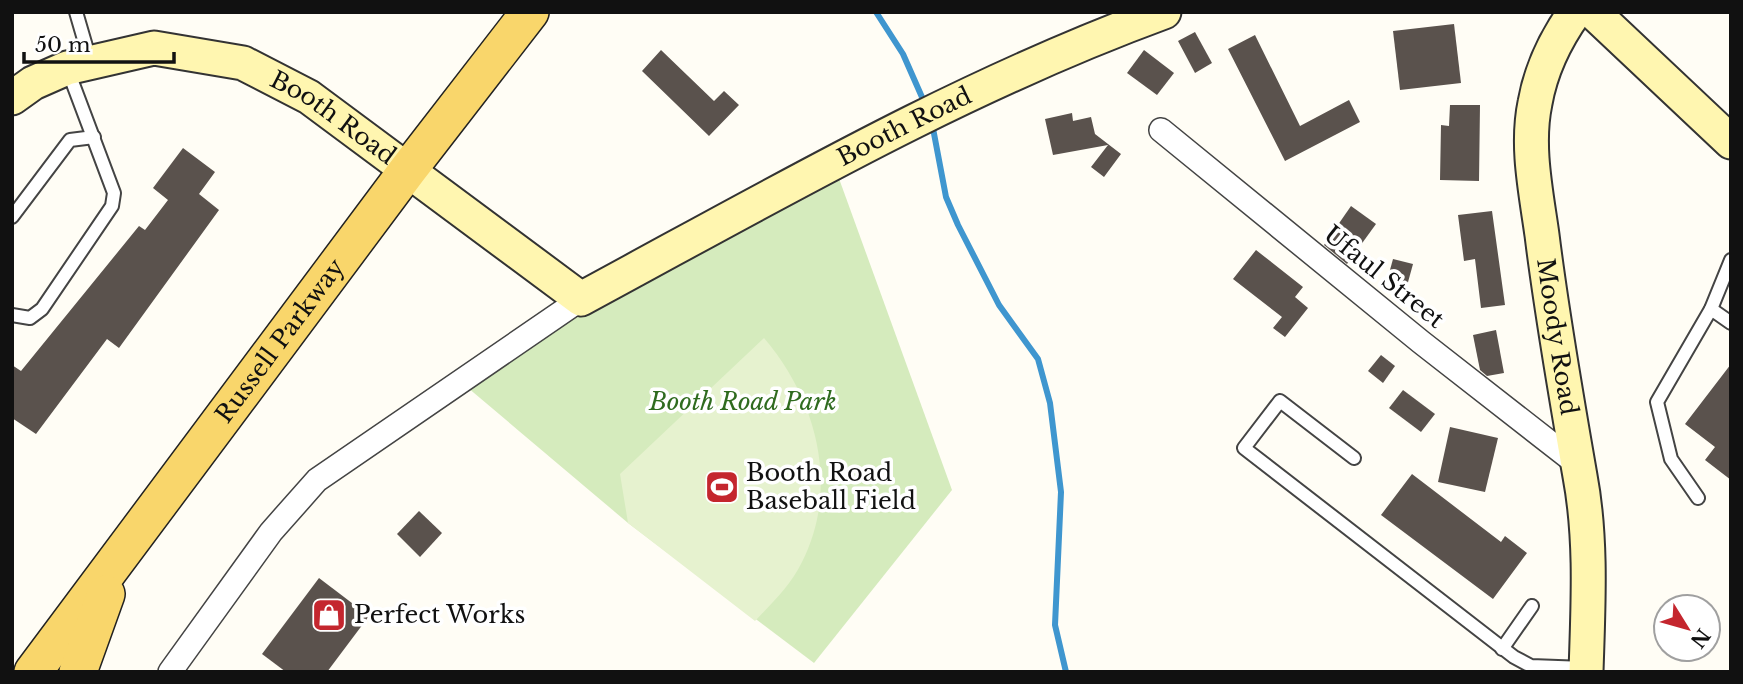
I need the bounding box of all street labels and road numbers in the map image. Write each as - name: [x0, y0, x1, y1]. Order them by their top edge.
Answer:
- street label: Booth Road: [265, 65, 402, 170]
- street label: Booth Road: [832, 81, 976, 172]
- street label: Ufaul Street: [1318, 219, 1450, 334]
- street label: Russell Parkway: [209, 253, 351, 428]
- street label: Moody Road: [1531, 256, 1584, 417]

